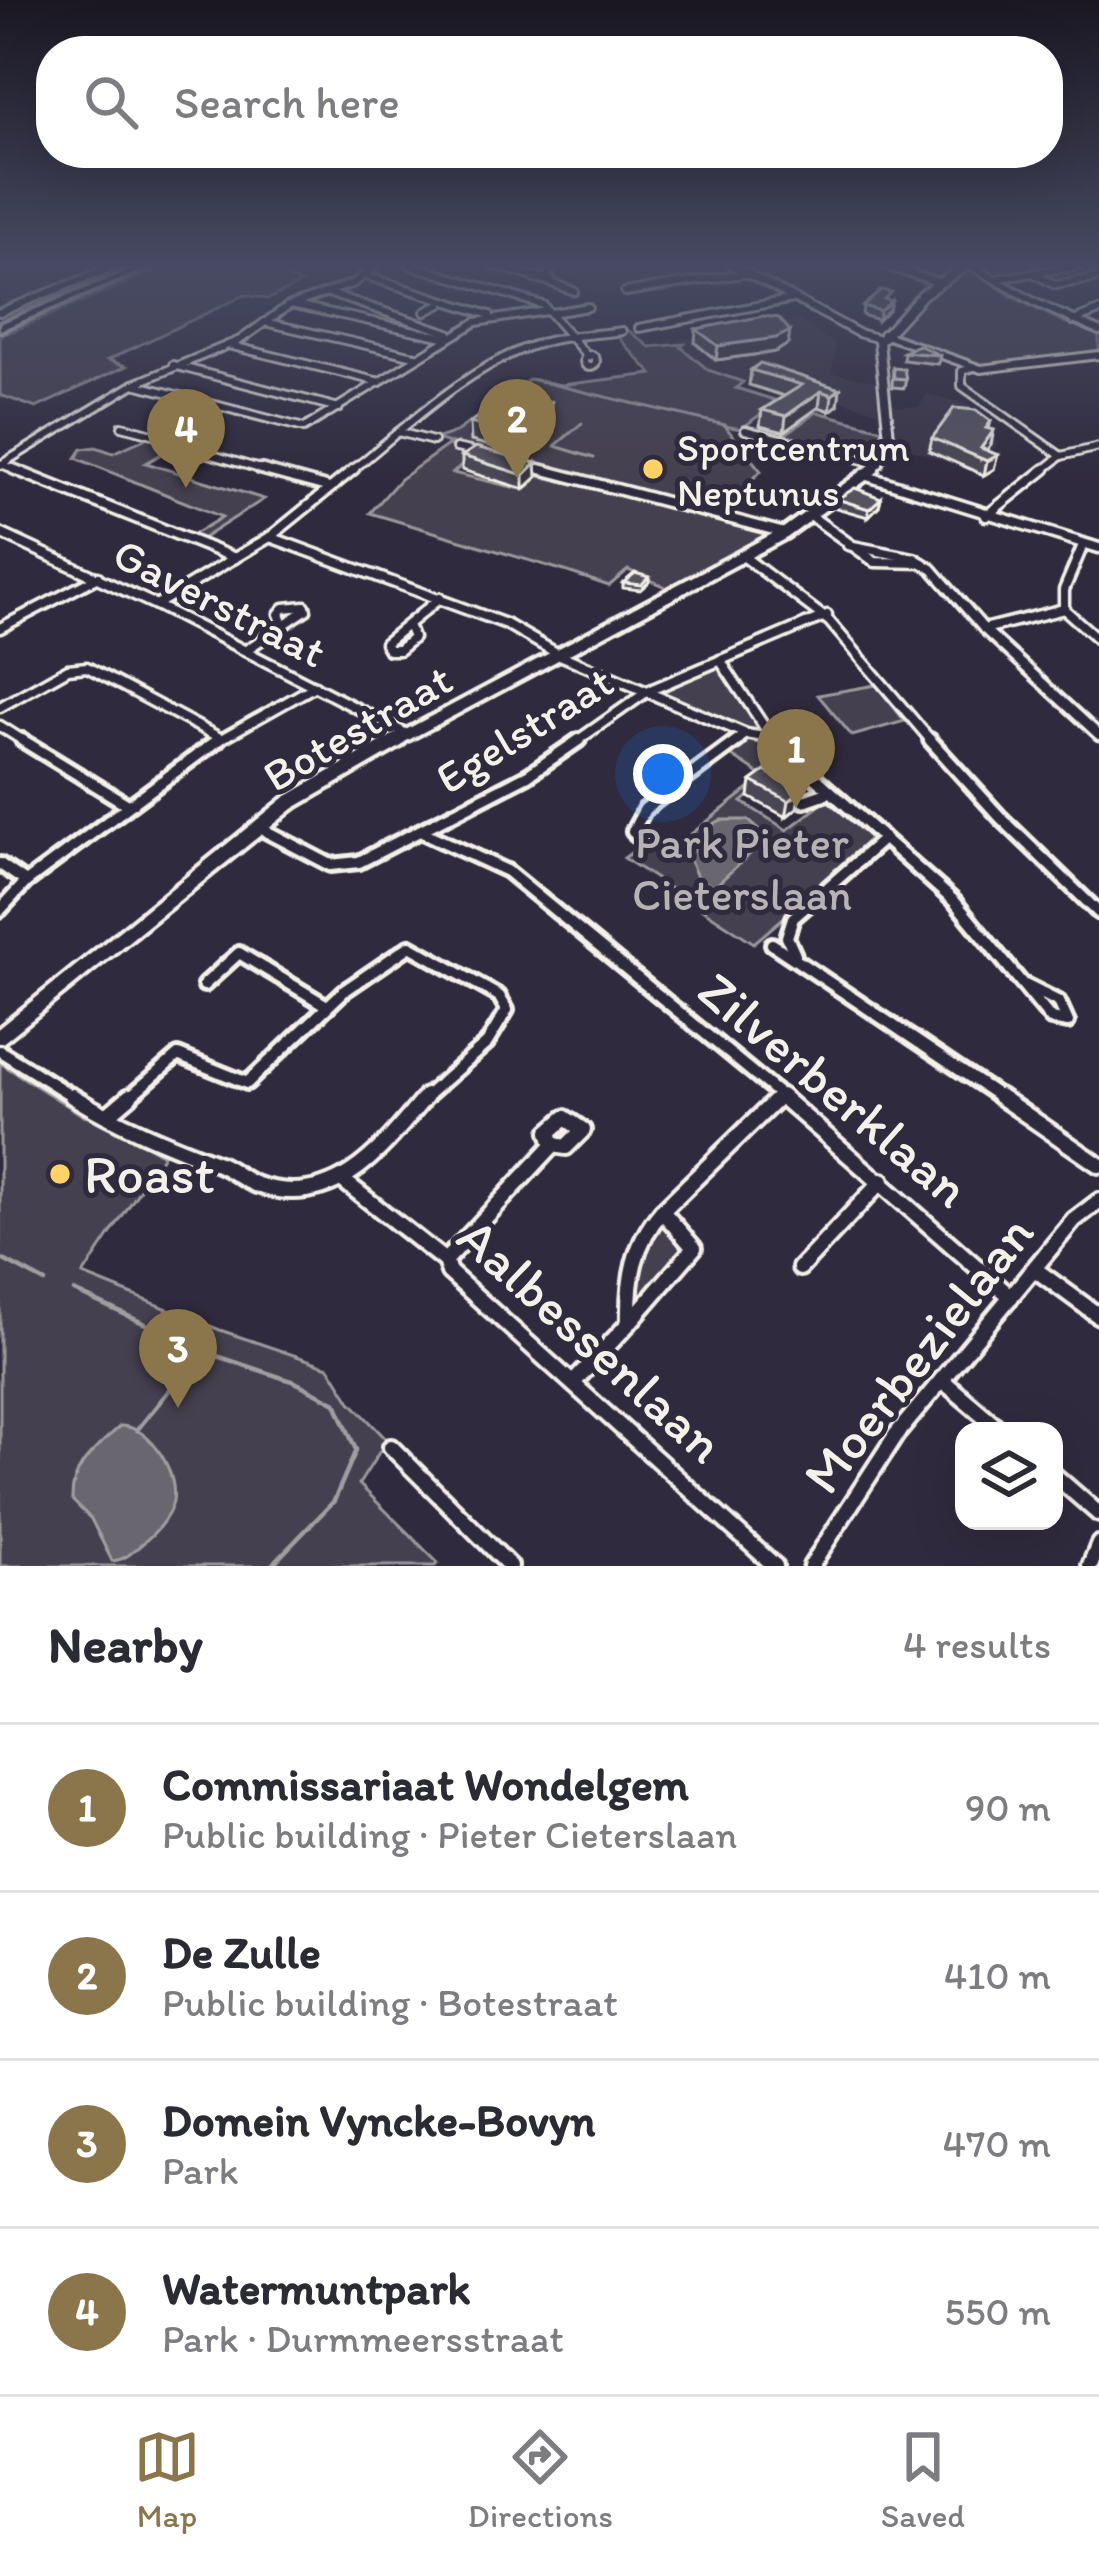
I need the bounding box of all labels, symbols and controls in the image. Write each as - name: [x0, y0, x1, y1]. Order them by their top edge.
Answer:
- search box: [36, 36, 1063, 168]
- icon: search: [78, 69, 144, 135]
- text: Search here: [174, 75, 400, 129]
- pin: 2: [478, 379, 556, 478]
- pin: 4: [147, 389, 225, 488]
- place label: Sportcentrum Neptunus: [677, 424, 910, 516]
- marker: Sportcentrum Neptunus: [640, 456, 666, 482]
- street label: Gaverstraat: [105, 525, 335, 679]
- street label: Botestraat: [253, 651, 461, 803]
- street label: Egelstraat: [425, 653, 623, 805]
- pin: 1: [757, 709, 835, 808]
- your location: [633, 744, 693, 804]
- park label: Park Pieter Cieterslaan: [632, 815, 852, 921]
- street label: Zilverberklaan: [686, 957, 982, 1221]
- place label: Roast: [84, 1142, 215, 1207]
- marker: Roast: [47, 1161, 73, 1187]
- street label: Moerbezielaan: [789, 1202, 1047, 1506]
- street label: Aalbessenlaan: [445, 1204, 737, 1476]
- pin: 3: [139, 1309, 217, 1408]
- map controls: [955, 1422, 1063, 1530]
- button: layers: [955, 1422, 1063, 1530]
- text: Nearby: [48, 1614, 203, 1675]
- text: 4 results: [903, 1621, 1051, 1668]
- text: Commissariaat Wondelgem: [162, 1757, 689, 1811]
- text: 1: [78, 1784, 96, 1831]
- text: 90 m: [965, 1784, 1051, 1831]
- text: Public building · Pieter Cieterslaan: [162, 1811, 737, 1858]
- text: De Zulle: [162, 1925, 321, 1979]
- text: 2: [77, 1952, 97, 1999]
- text: 410 m: [944, 1952, 1051, 1999]
- text: Public building · Botestraat: [162, 1979, 618, 2026]
- text: Domein Vyncke-Bovyn: [162, 2093, 595, 2147]
- text: 3: [76, 2120, 98, 2167]
- text: 470 m: [943, 2120, 1051, 2167]
- text: Park: [162, 2147, 239, 2194]
- text: Watermuntpark: [162, 2261, 471, 2315]
- text: 4: [75, 2288, 99, 2335]
- text: 550 m: [944, 2288, 1051, 2335]
- text: Park · Durmmeersstraat: [162, 2315, 564, 2362]
- tab: Map: [134, 2424, 200, 2535]
- tab: Directions: [468, 2424, 613, 2535]
- tab: Saved: [881, 2424, 965, 2535]

